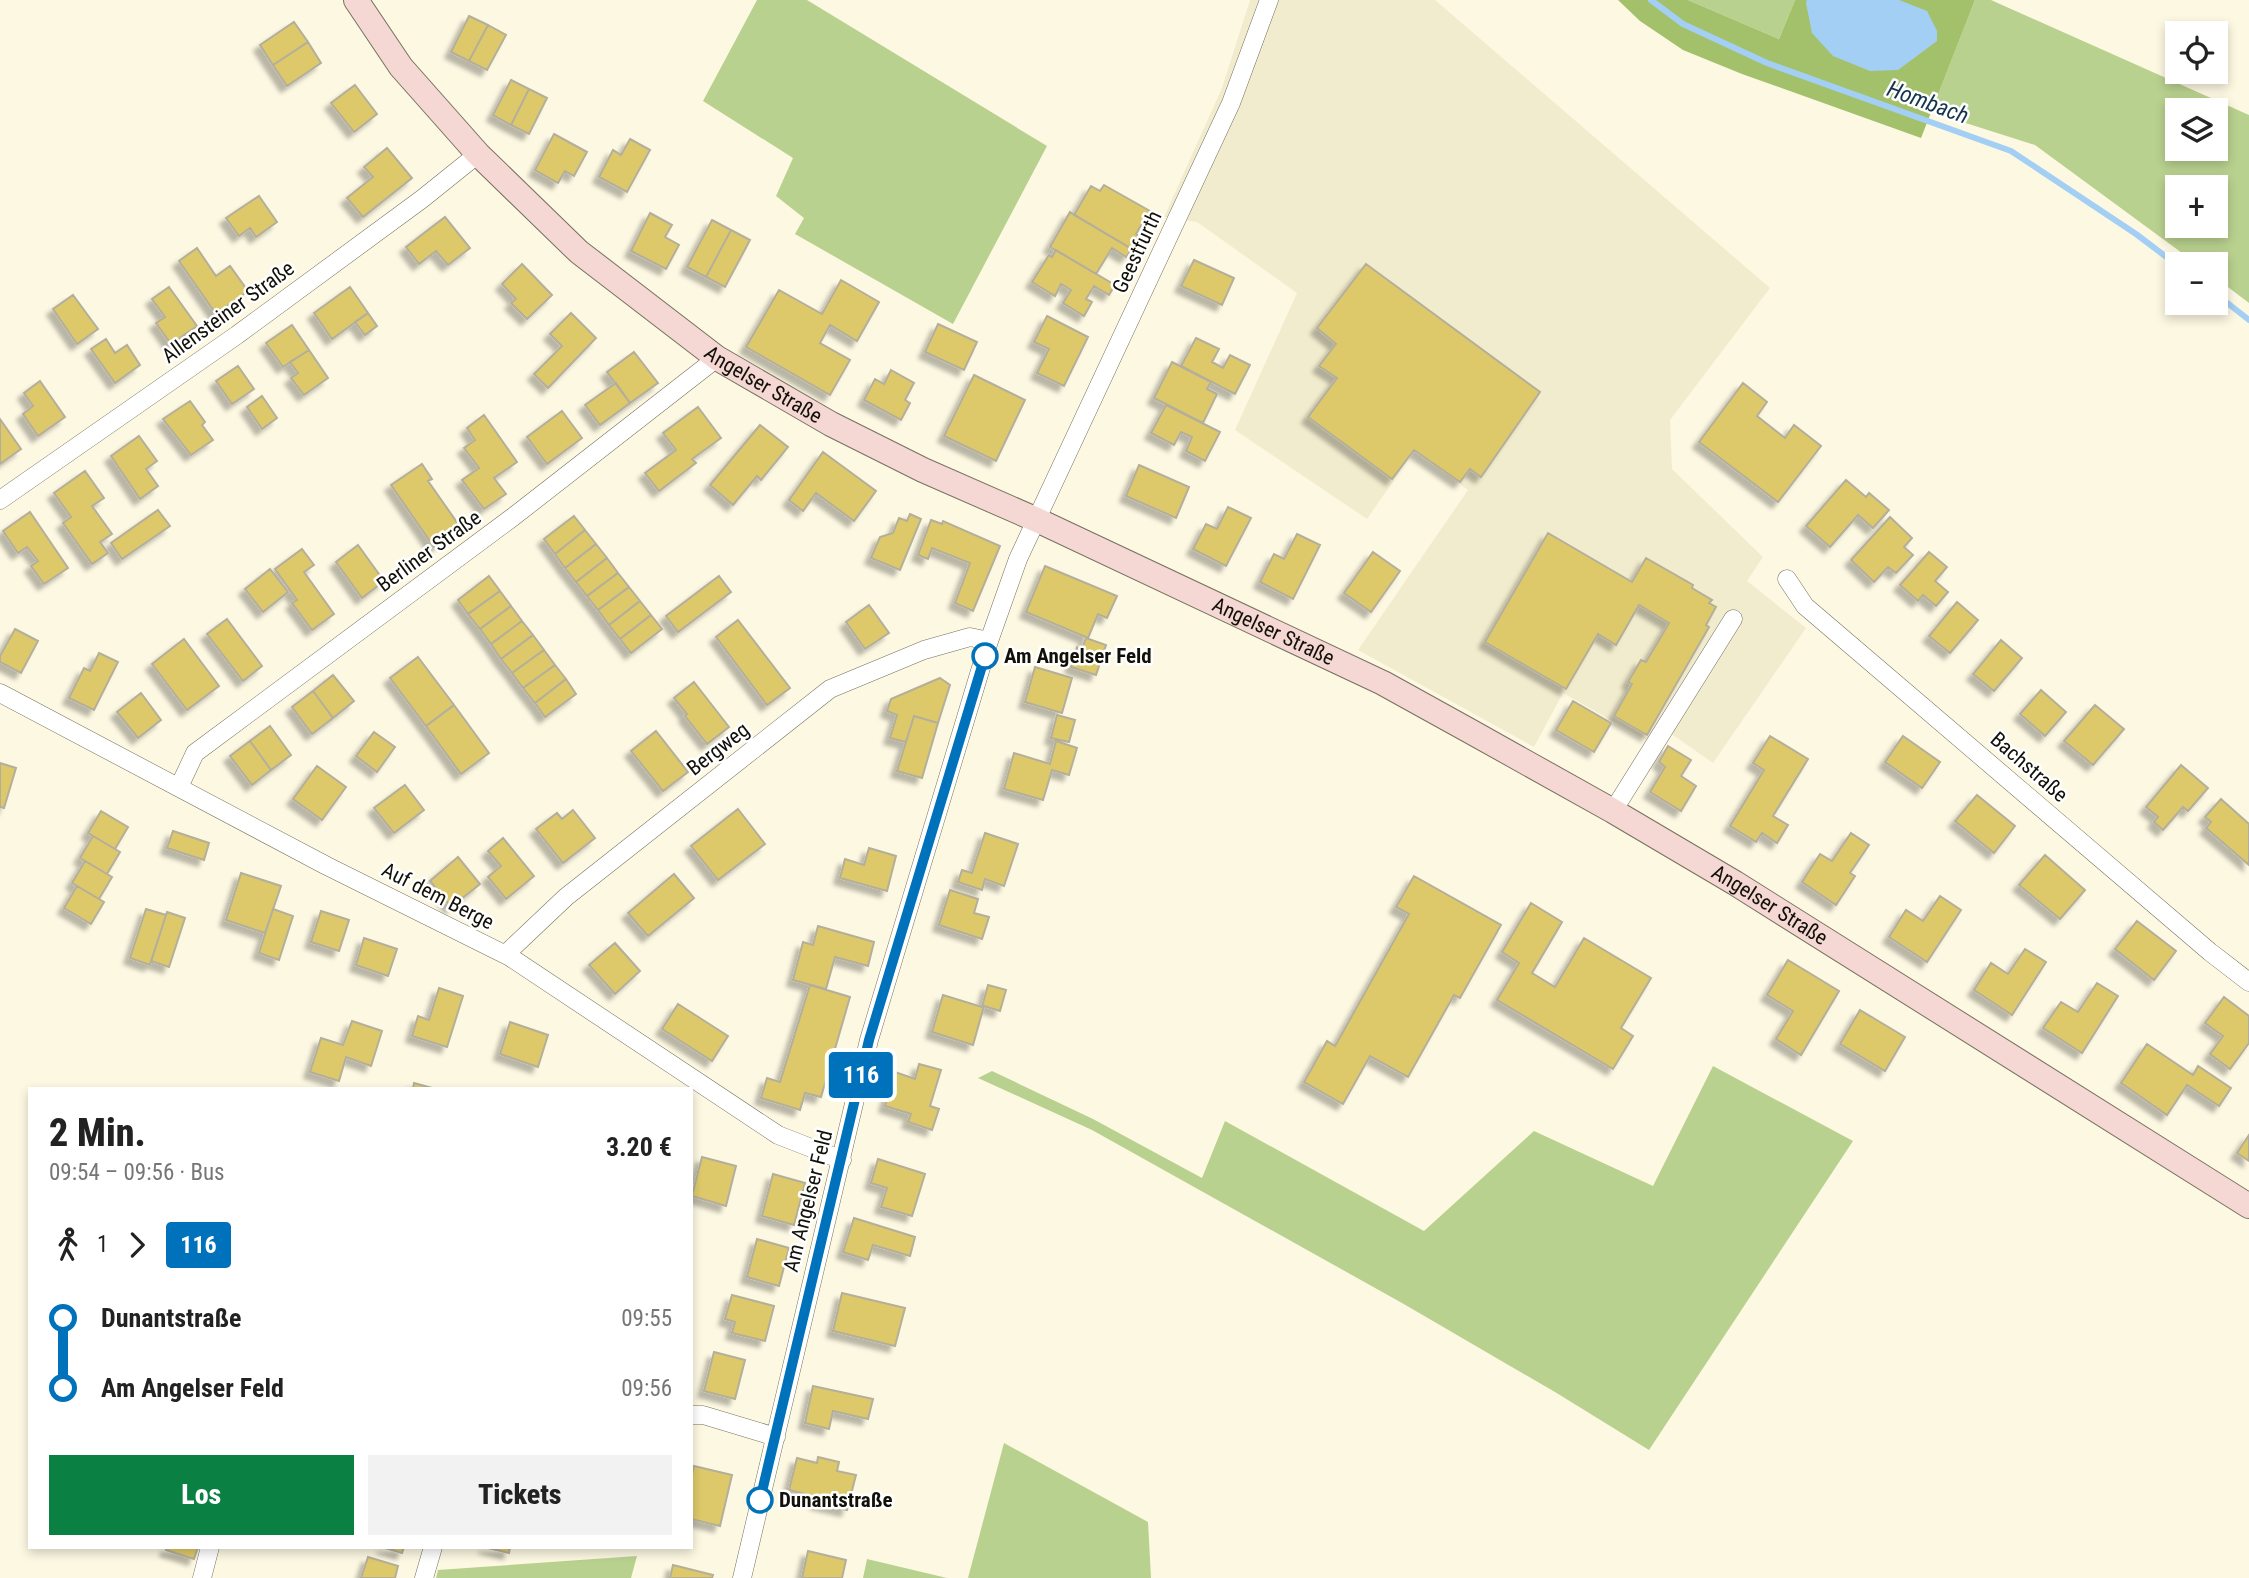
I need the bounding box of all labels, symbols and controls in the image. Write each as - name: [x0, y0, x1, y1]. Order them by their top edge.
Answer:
- map controls: [2165, 21, 2228, 315]
- button: locate: [2165, 21, 2228, 84]
- water label: Hombach: [1883, 75, 1972, 130]
- button: layers: [2165, 98, 2228, 161]
- button: +: [2165, 175, 2228, 238]
- street label: Geestfurth: [1108, 207, 1166, 297]
- button: −: [2165, 252, 2228, 315]
- street label: Allensteiner Straße: [157, 256, 299, 368]
- street label: Angelser Straße: [700, 341, 826, 428]
- street label: Berliner Straße: [372, 505, 486, 597]
- street label: Angelser Straße: [1209, 592, 1338, 670]
- marker: Am Angelser Feld: [972, 643, 998, 669]
- place label: Am Angelser Feld: [1004, 644, 1152, 668]
- street label: Bergweg: [682, 717, 754, 781]
- street label: Bachstraße: [1986, 727, 2072, 807]
- street label: Auf dem Berge: [378, 858, 498, 935]
- street label: Angelser Straße: [1707, 860, 1832, 950]
- line badge: 116: [821, 1052, 901, 1098]
- text: 116: [843, 1061, 879, 1089]
- text: 2 Min.: [49, 1111, 146, 1155]
- street label: Am Angelser Feld: [779, 1127, 837, 1275]
- text: 3.20 €: [606, 1132, 672, 1162]
- text: 09:54 – 09:56 · Bus: [49, 1159, 225, 1186]
- icon: walk: [49, 1226, 87, 1264]
- icon: forward: [118, 1226, 156, 1264]
- text: 1: [97, 1231, 108, 1258]
- text: 116: [180, 1231, 217, 1259]
- text: Dunantstraße: [101, 1303, 242, 1333]
- text: 09:55: [621, 1305, 672, 1332]
- text: Am Angelser Feld: [101, 1373, 284, 1403]
- text: 09:56: [621, 1375, 672, 1402]
- button: Los: [49, 1455, 354, 1535]
- button: Tickets: [368, 1455, 672, 1535]
- marker: Dunantstraße: [747, 1487, 773, 1513]
- place label: Dunantstraße: [779, 1488, 892, 1512]

